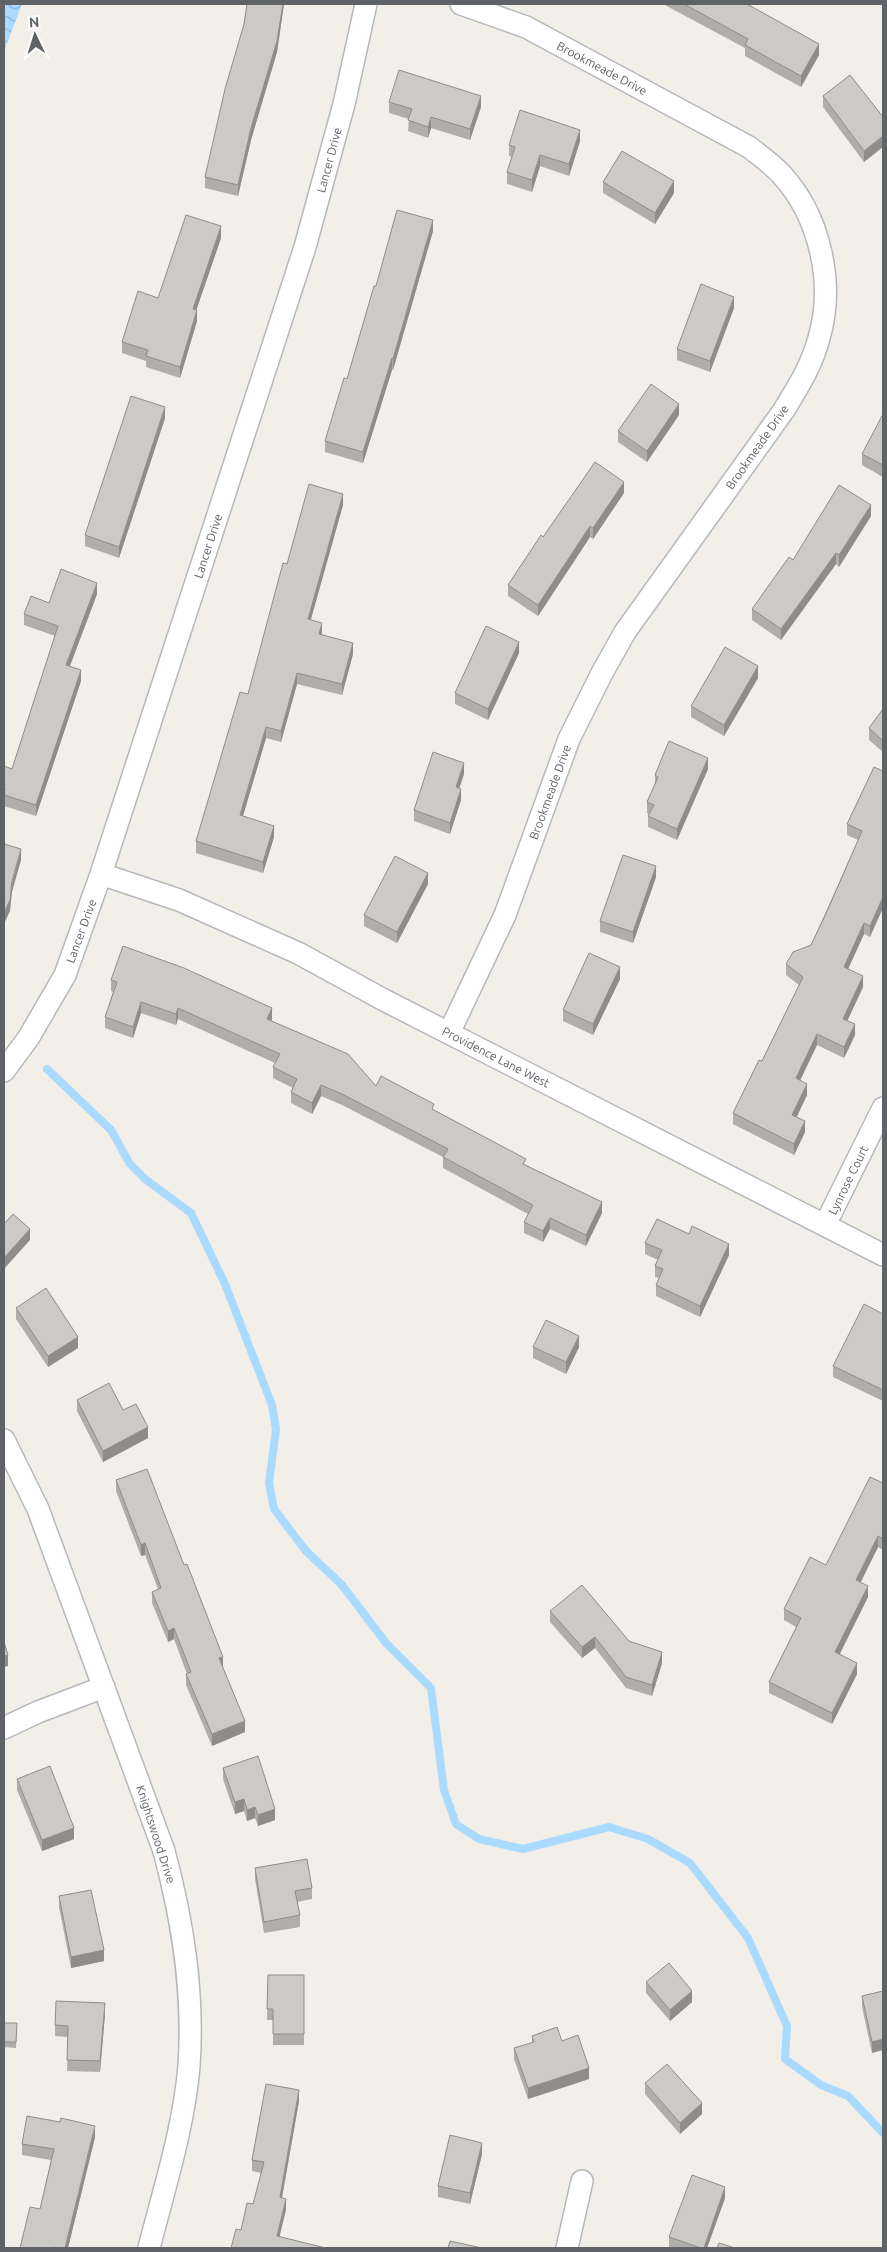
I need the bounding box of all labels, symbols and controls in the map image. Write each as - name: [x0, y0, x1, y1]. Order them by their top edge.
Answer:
- north arrow: [10, 10, 60, 60]
- text: N: [28, 14, 40, 30]
- street label: Brookmeade Drive: [555, 39, 649, 97]
- street label: Lancer Drive: [314, 126, 344, 194]
- street label: Brookmeade Drive: [723, 402, 791, 492]
- street label: Lancer Drive: [191, 512, 225, 580]
- street label: Brookmeade Drive: [527, 743, 573, 841]
- street label: Lancer Drive: [63, 897, 99, 965]
- street label: Providence Lane West: [440, 1024, 552, 1090]
- street label: Lynrose Court: [826, 1143, 870, 1217]
- street label: Knightswood Drive: [134, 1783, 178, 1885]

